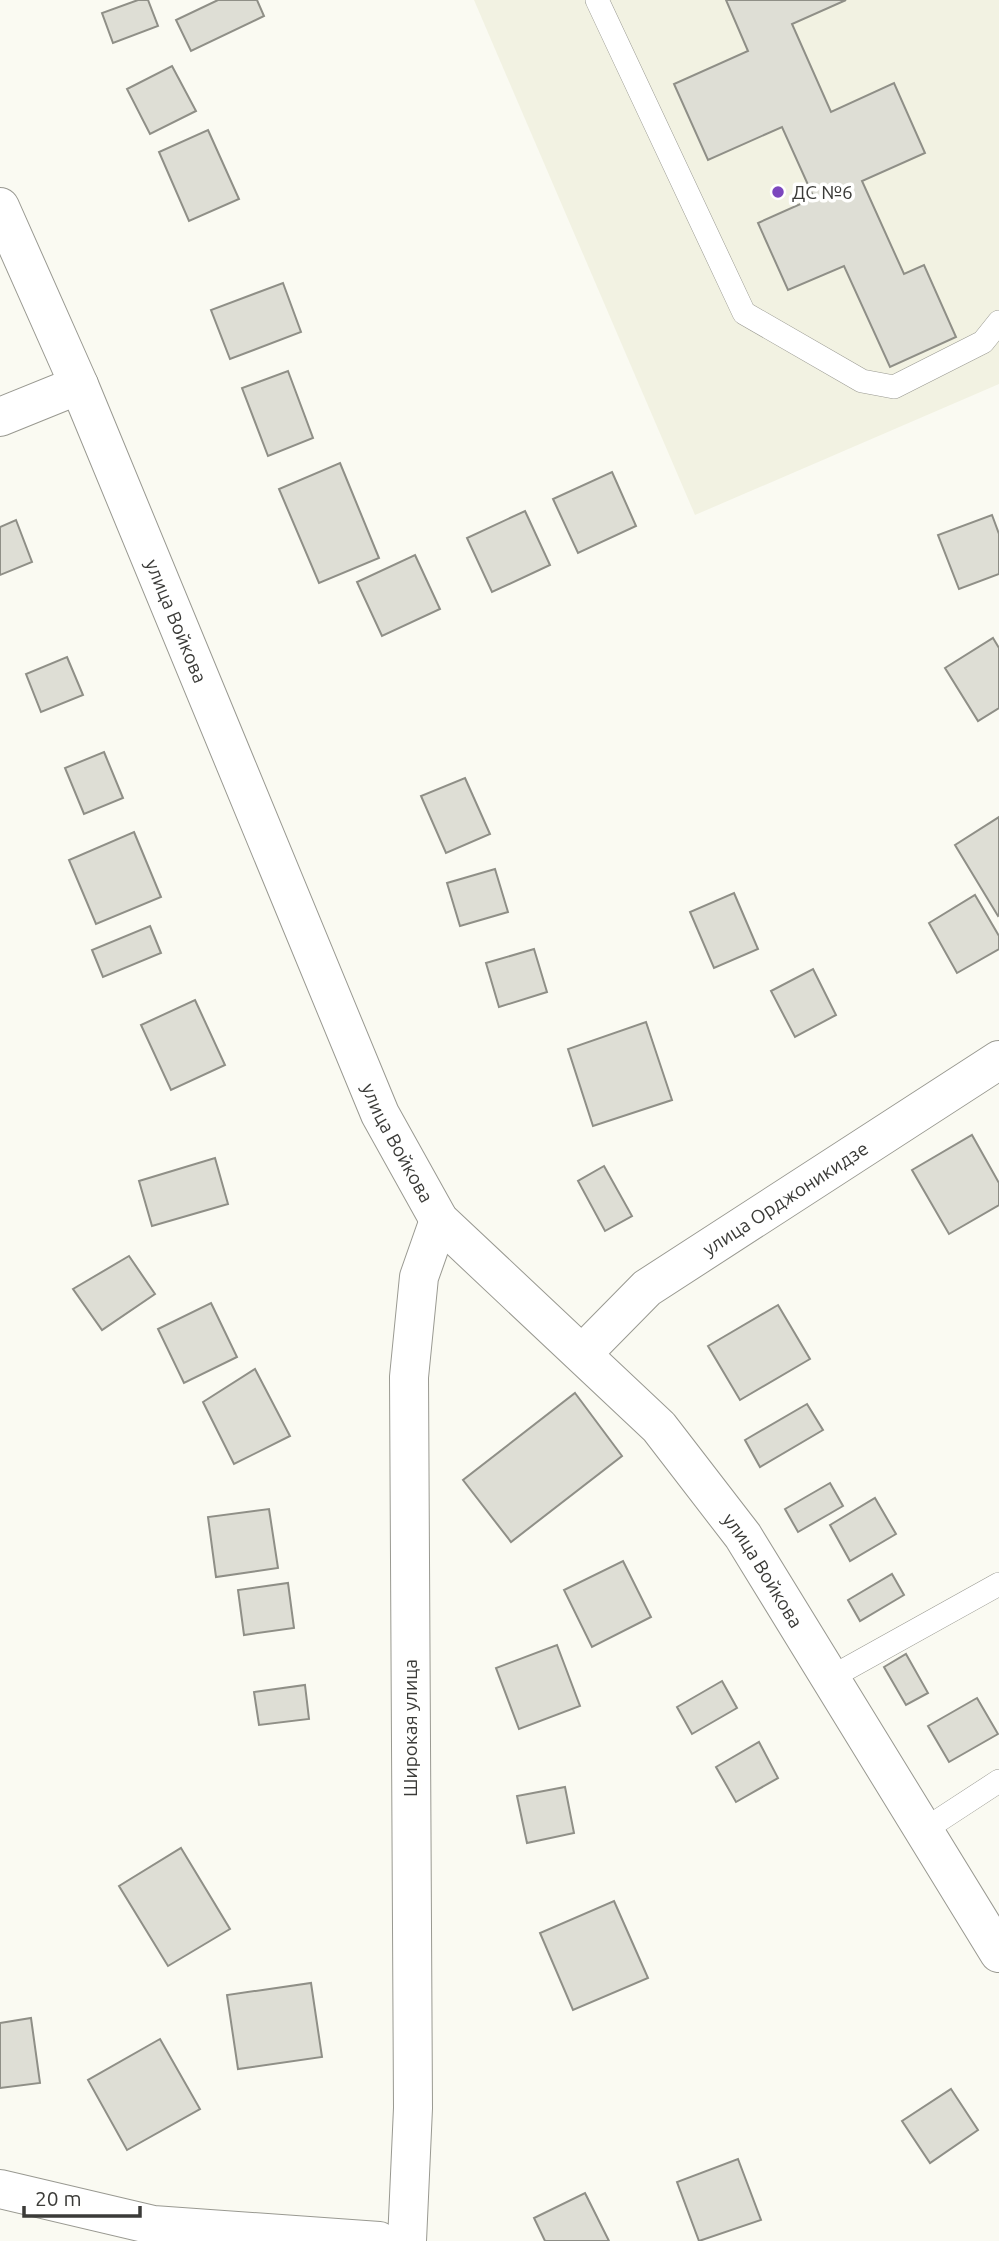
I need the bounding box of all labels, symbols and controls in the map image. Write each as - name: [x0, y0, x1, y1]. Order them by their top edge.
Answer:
- place label: ДС №6: [792, 181, 853, 203]
- marker: ДС №6: [770, 184, 786, 200]
- street label: улица Войкова: [141, 556, 212, 686]
- street label: улица Войкова: [358, 1080, 438, 1206]
- street label: улица Орджоникидзе: [698, 1137, 872, 1260]
- street label: улица Войкова: [718, 1508, 808, 1632]
- street label: Широкая улица: [399, 1659, 421, 1797]
- scale bar: [24, 2174, 140, 2218]
- text: 20 m: [35, 2186, 82, 2210]

